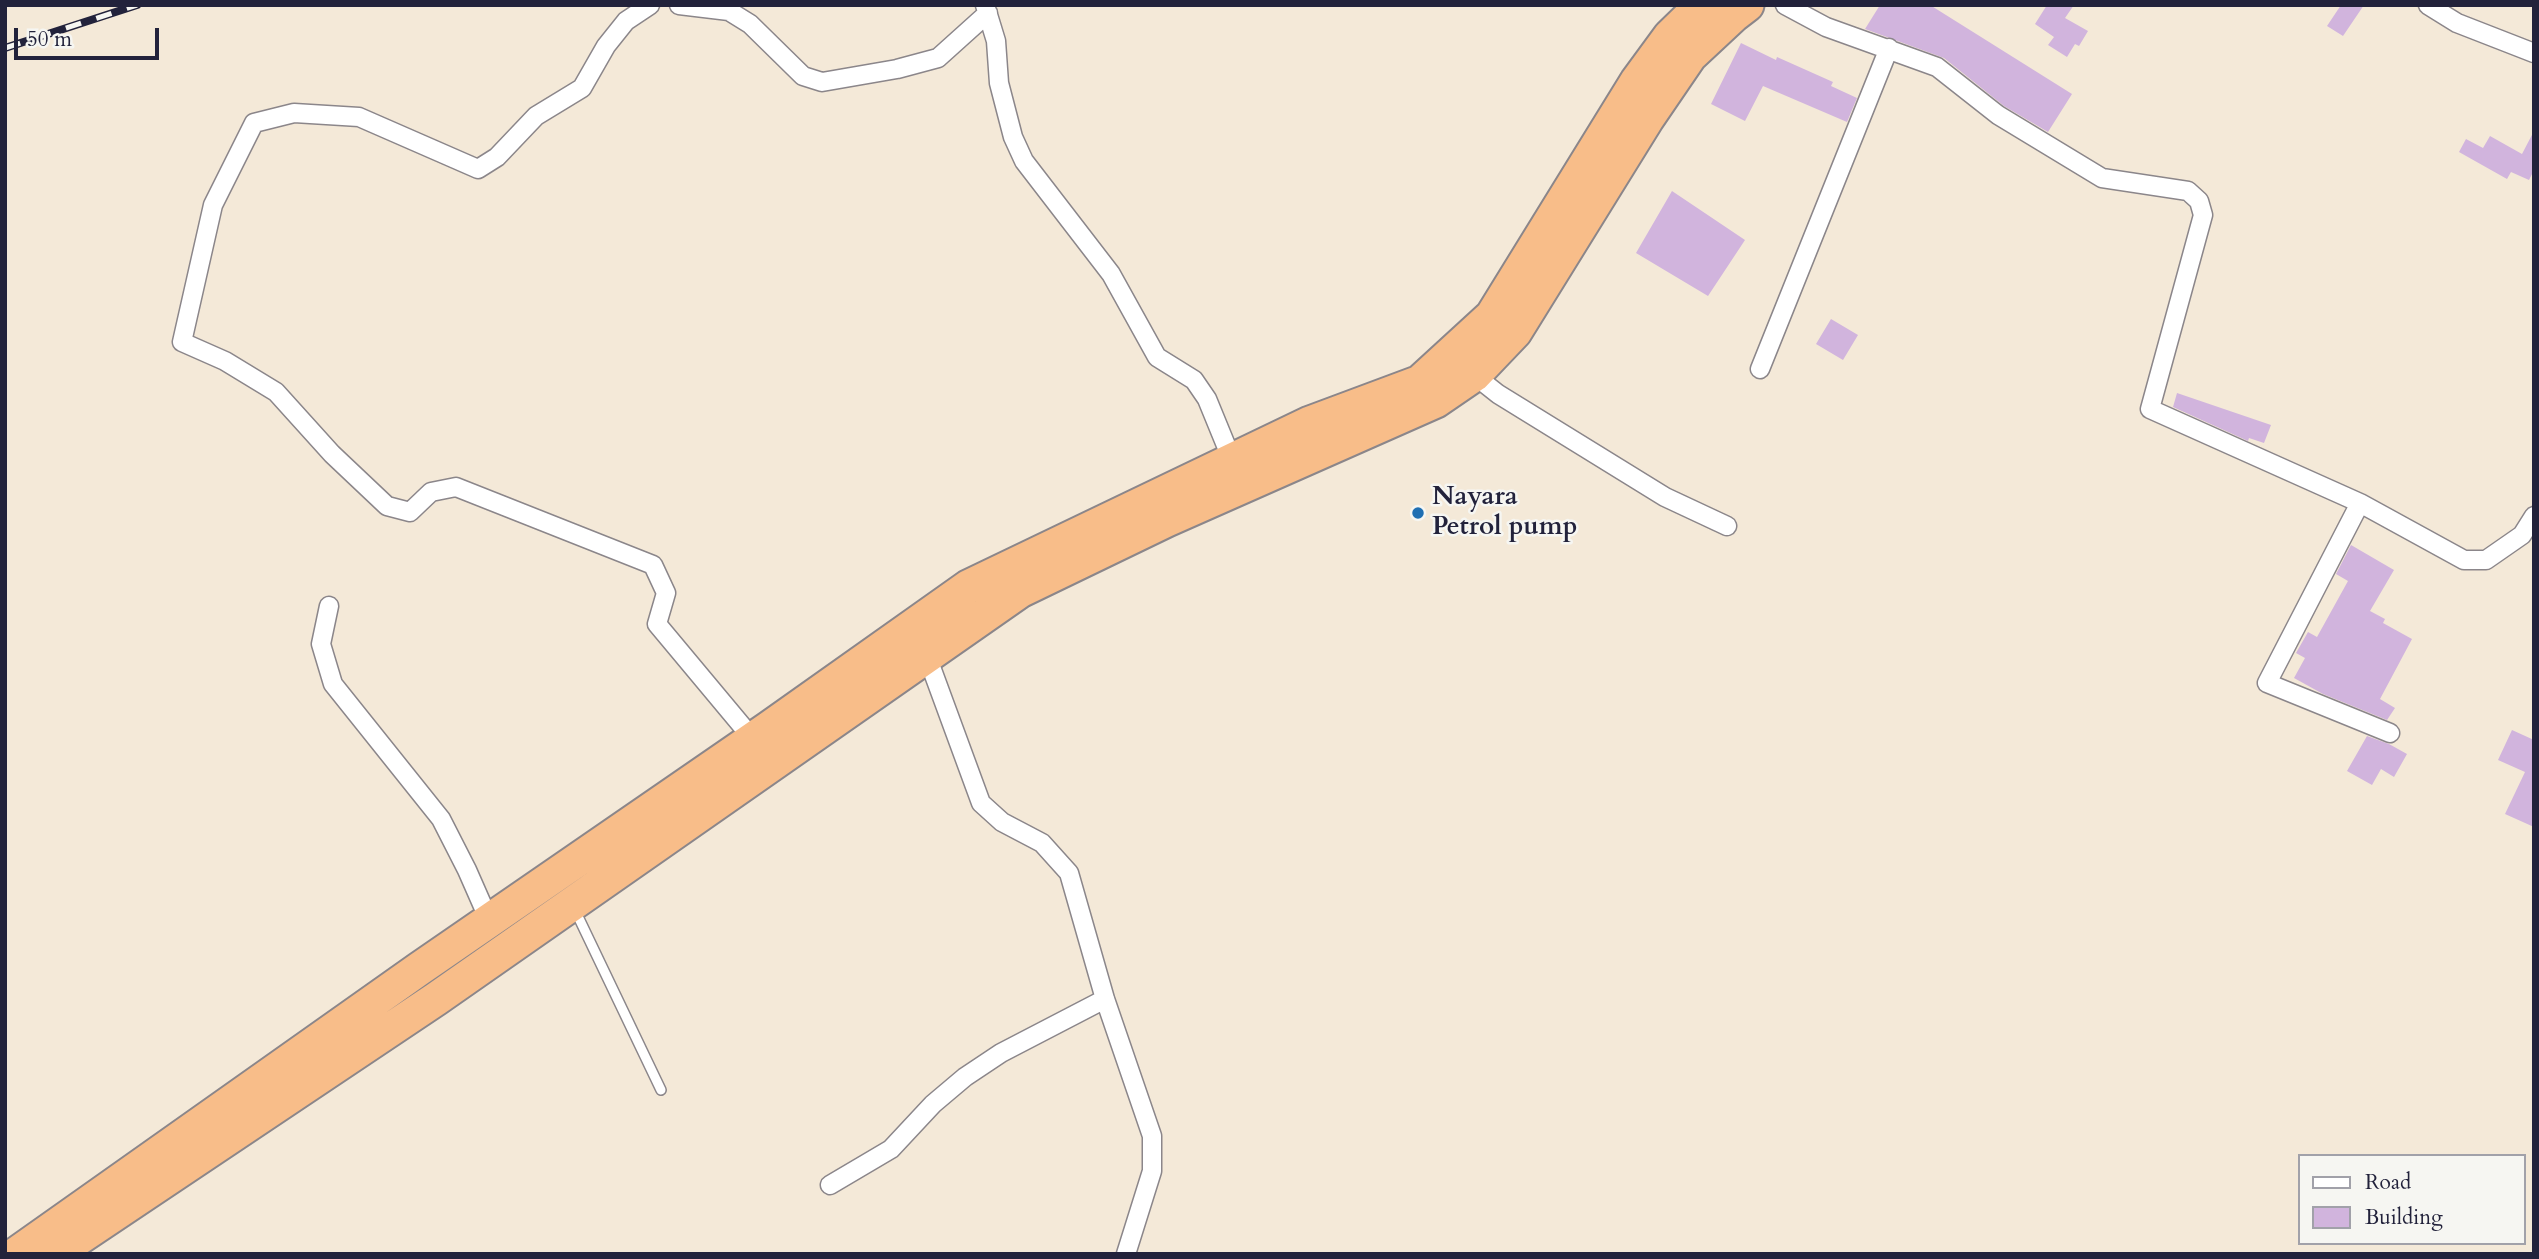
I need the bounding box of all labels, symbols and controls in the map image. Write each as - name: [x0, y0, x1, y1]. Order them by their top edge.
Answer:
- scale bar: [18, 14, 163, 58]
- text: 50 m: [27, 25, 72, 54]
- place label: Nayara Petrol pump: [1432, 482, 1577, 544]
- marker: Nayara Petrol pump: [1410, 505, 1426, 521]
- legend: [2298, 1154, 2525, 1245]
- text: Road: [2365, 1168, 2411, 1197]
- text: Building: [2365, 1203, 2443, 1232]

